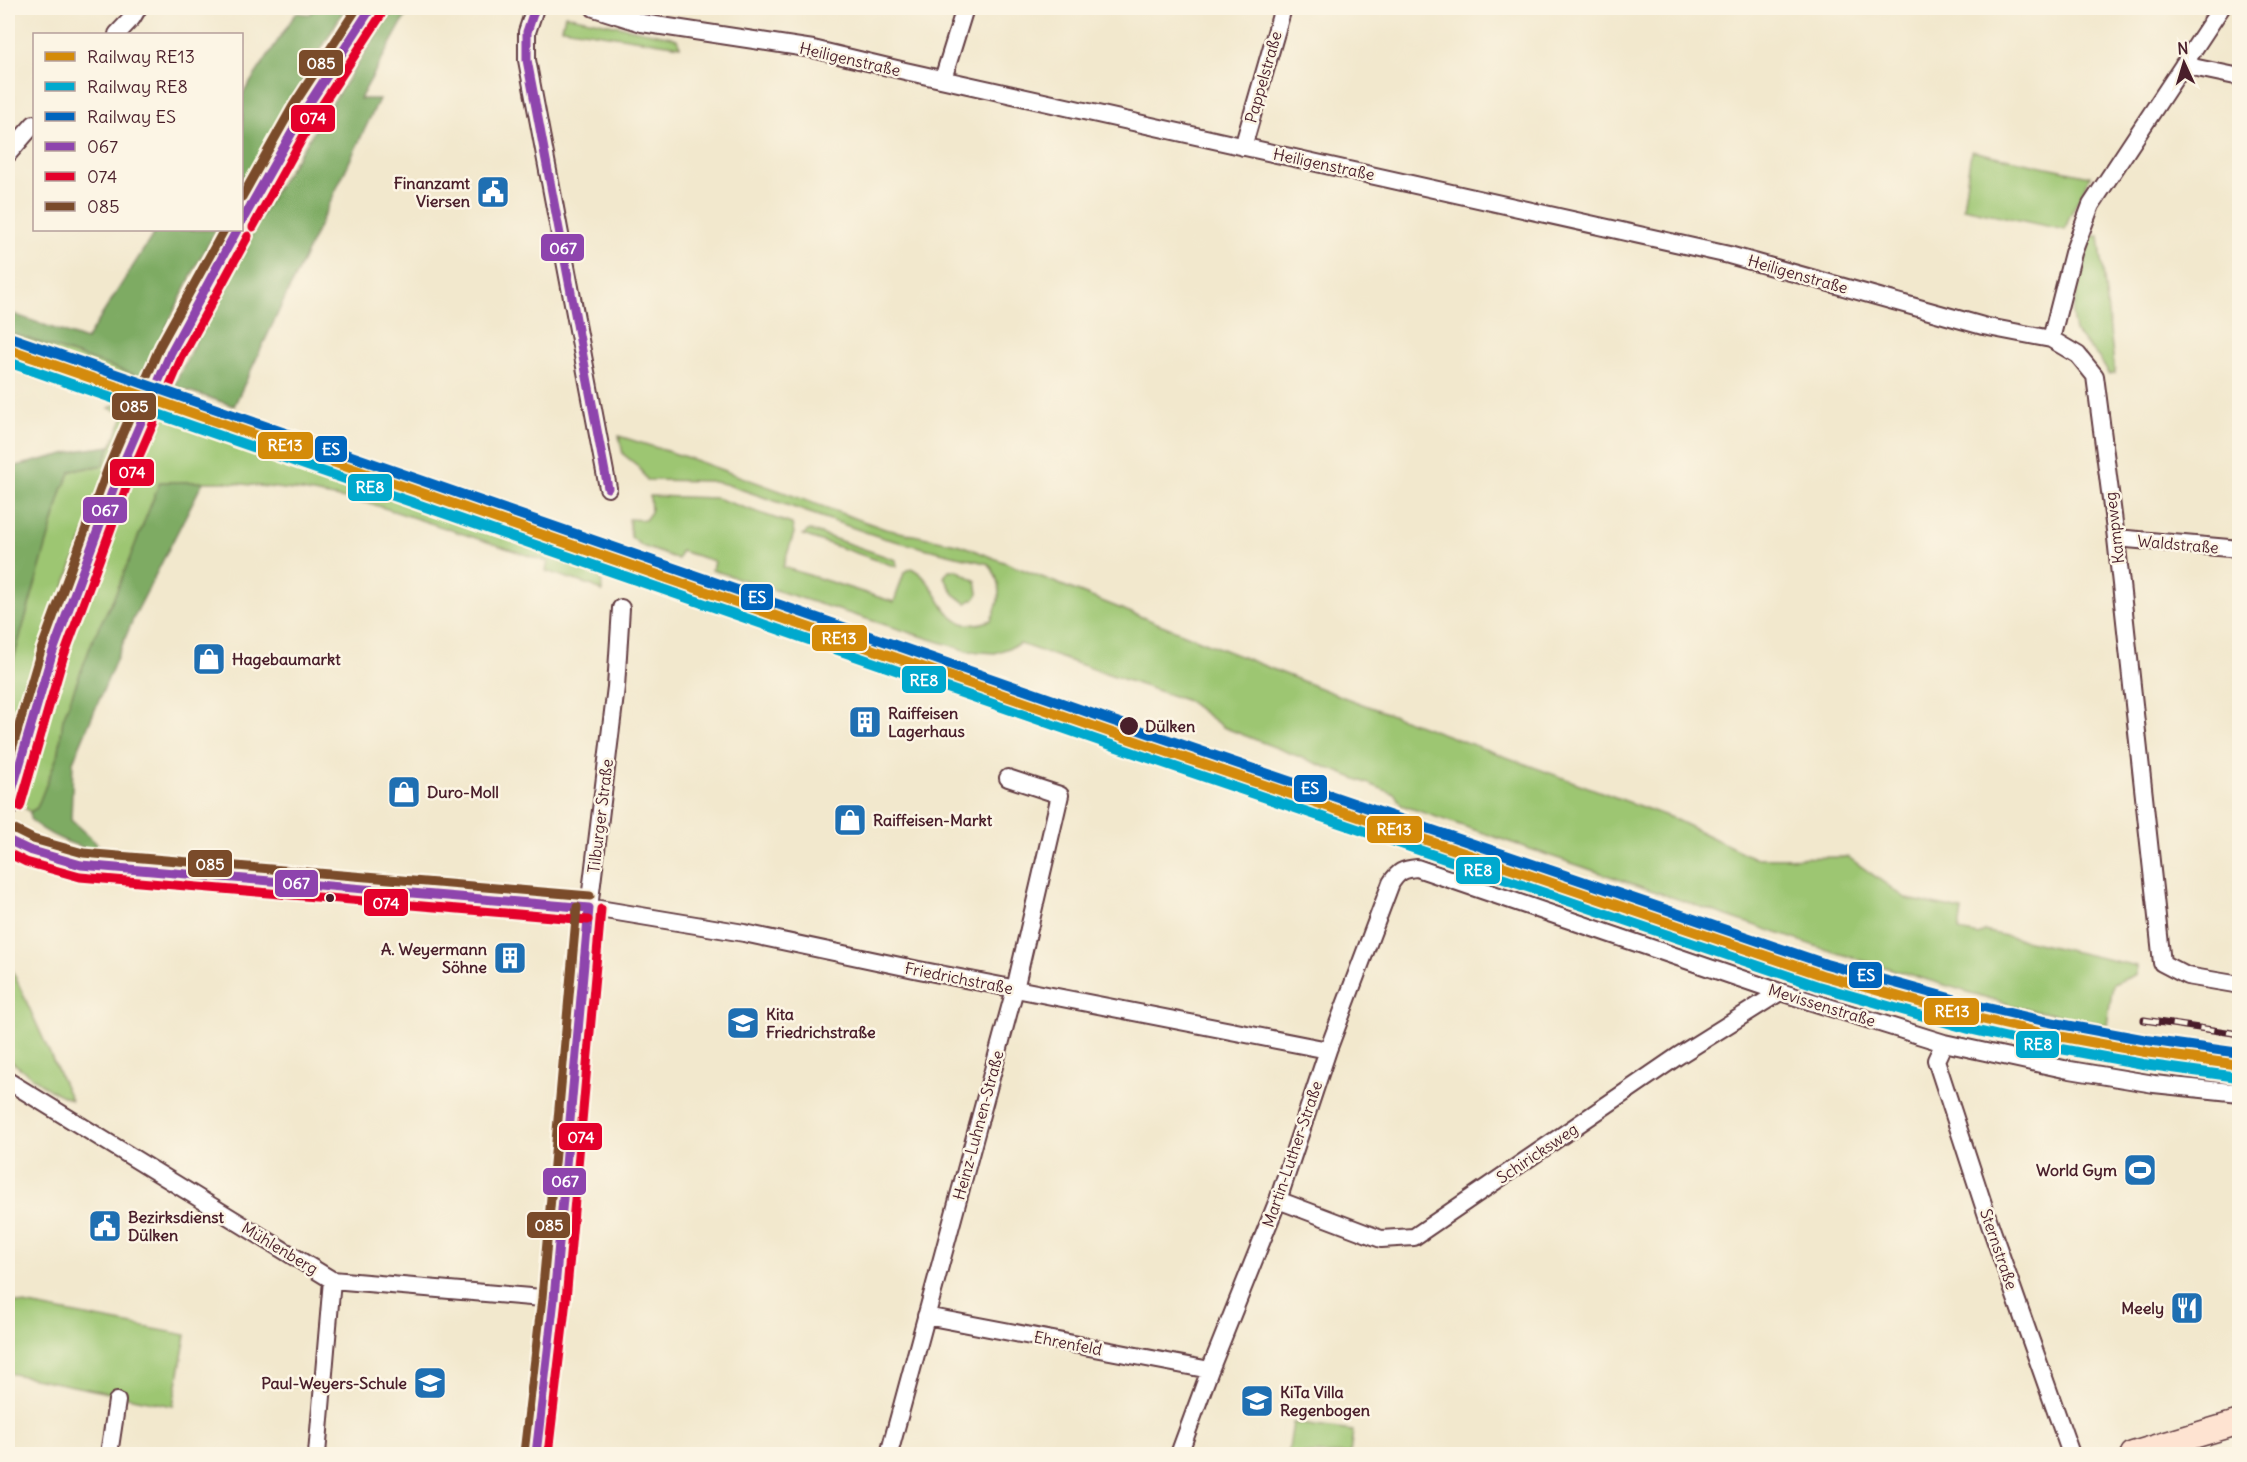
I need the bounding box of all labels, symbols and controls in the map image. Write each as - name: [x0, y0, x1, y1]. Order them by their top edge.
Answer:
- street label: Pappelstraße: [1240, 29, 1286, 125]
- legend: [33, 33, 243, 231]
- north arrow: [2154, 33, 2214, 93]
- street label: Heiligenstraße: [798, 38, 902, 80]
- text: N: [2177, 38, 2189, 58]
- text: Railway RE13: [87, 45, 195, 68]
- line badge: 085: [298, 49, 344, 77]
- text: 085: [307, 53, 335, 73]
- text: Railway RE8: [87, 75, 188, 98]
- line badge: 074: [290, 104, 336, 133]
- text: Railway ES: [87, 105, 176, 128]
- text: 074: [299, 108, 327, 128]
- text: 067: [87, 135, 118, 158]
- street label: Heiligenstraße: [1272, 144, 1376, 184]
- text: 074: [87, 165, 117, 188]
- place label: Finanzamt Viersen: [394, 173, 471, 211]
- public building icon: Finanzamt Viersen: [475, 174, 511, 210]
- text: 085: [87, 195, 120, 218]
- line badge: 067: [540, 233, 585, 262]
- text: 067: [549, 238, 577, 258]
- street label: Heiligenstraße: [1746, 250, 1850, 298]
- line badge: 085: [111, 392, 157, 421]
- text: 085: [120, 396, 148, 416]
- line badge: RE13: [257, 431, 314, 460]
- text: RE13: [267, 435, 303, 455]
- line badge: ES: [314, 435, 348, 463]
- text: ES: [322, 439, 340, 459]
- line badge: 074: [109, 458, 155, 487]
- text: 074: [118, 462, 146, 482]
- line badge: RE8: [347, 473, 393, 502]
- text: RE8: [356, 477, 384, 497]
- street label: Kampweg: [2100, 491, 2128, 565]
- line badge: 067: [82, 496, 128, 524]
- text: 067: [91, 500, 119, 520]
- street label: Waldstraße: [2136, 530, 2220, 558]
- line badge: ES: [740, 583, 774, 611]
- text: ES: [748, 587, 766, 607]
- line badge: RE13: [811, 624, 868, 652]
- text: RE13: [821, 628, 857, 648]
- shop icon: Hagebaumarkt: [191, 641, 227, 677]
- place label: Hagebaumarkt: [232, 649, 341, 670]
- line badge: RE8: [901, 665, 947, 694]
- text: RE8: [910, 670, 938, 690]
- place label: Raiffeisen Lagerhaus: [888, 703, 965, 742]
- building icon: Raiffeisen Lagerhaus: [847, 704, 883, 740]
- marker: Dülken: [1118, 715, 1140, 737]
- place label: Dülken: [1145, 716, 1195, 736]
- street label: Tilburger Straße: [583, 758, 617, 874]
- shop icon: Duro-Moll: [386, 774, 422, 810]
- line badge: ES: [1293, 774, 1328, 803]
- text: ES: [1301, 778, 1319, 798]
- place label: Duro-Moll: [427, 782, 499, 802]
- shop icon: Raiffeisen-Markt: [832, 802, 868, 838]
- place label: Raiffeisen-Markt: [873, 810, 993, 830]
- line badge: RE13: [1366, 815, 1423, 844]
- text: RE13: [1376, 819, 1412, 839]
- line badge: 085: [187, 849, 233, 878]
- text: 085: [196, 854, 224, 874]
- line badge: RE8: [1455, 856, 1501, 885]
- text: RE8: [1464, 860, 1492, 880]
- line badge: 067: [274, 869, 319, 898]
- text: 067: [282, 873, 310, 893]
- line badge: 074: [363, 888, 409, 917]
- unlabelled marker: [324, 892, 336, 904]
- text: 074: [372, 893, 400, 913]
- place label: A. Weyermann Söhne: [381, 939, 487, 977]
- building icon: A. Weyermann Söhne: [492, 940, 528, 976]
- street label: Friedrichstraße: [903, 958, 1015, 998]
- line badge: ES: [1848, 961, 1883, 989]
- text: ES: [1857, 965, 1875, 985]
- street label: Mevissenstraße: [1766, 979, 1878, 1031]
- line badge: RE13: [1923, 997, 1980, 1026]
- text: RE13: [1934, 1001, 1970, 1021]
- place label: Kita Friedrichstraße: [766, 1004, 876, 1042]
- school or university icon: Kita Friedrichstraße: [725, 1005, 761, 1041]
- line badge: RE8: [2015, 1030, 2060, 1059]
- text: RE8: [2024, 1034, 2052, 1054]
- street label: Heinz-Luhnen-Straße: [948, 1048, 1008, 1202]
- street label: Martin-Luther-Straße: [1258, 1078, 1326, 1230]
- street label: Schiricksweg: [1493, 1119, 1581, 1187]
- line badge: 074: [558, 1122, 603, 1151]
- text: 074: [567, 1127, 595, 1147]
- sports icon: World Gym: [2122, 1152, 2158, 1188]
- place label: World Gym: [2036, 1160, 2117, 1181]
- line badge: 067: [542, 1167, 587, 1196]
- text: 067: [551, 1171, 579, 1191]
- street label: Sternstraße: [1976, 1206, 2022, 1292]
- place label: Bezirksdienst Dülken: [128, 1207, 224, 1245]
- public building icon: Bezirksdienst Dülken: [87, 1208, 123, 1244]
- line badge: 085: [526, 1211, 571, 1239]
- text: 085: [535, 1215, 563, 1235]
- street label: Mühlenberg: [238, 1217, 322, 1279]
- restaurant icon: Meely: [2169, 1290, 2205, 1326]
- place label: Meely: [2121, 1298, 2164, 1319]
- street label: Ehrenfeld: [1032, 1327, 1104, 1359]
- school or university icon: Paul-Weyers-Schule: [412, 1365, 448, 1401]
- place label: Paul-Weyers-Schule: [261, 1373, 407, 1394]
- place label: KiTa Villa Regenbogen: [1280, 1382, 1370, 1421]
- school or university icon: KiTa Villa Regenbogen: [1239, 1383, 1275, 1419]

